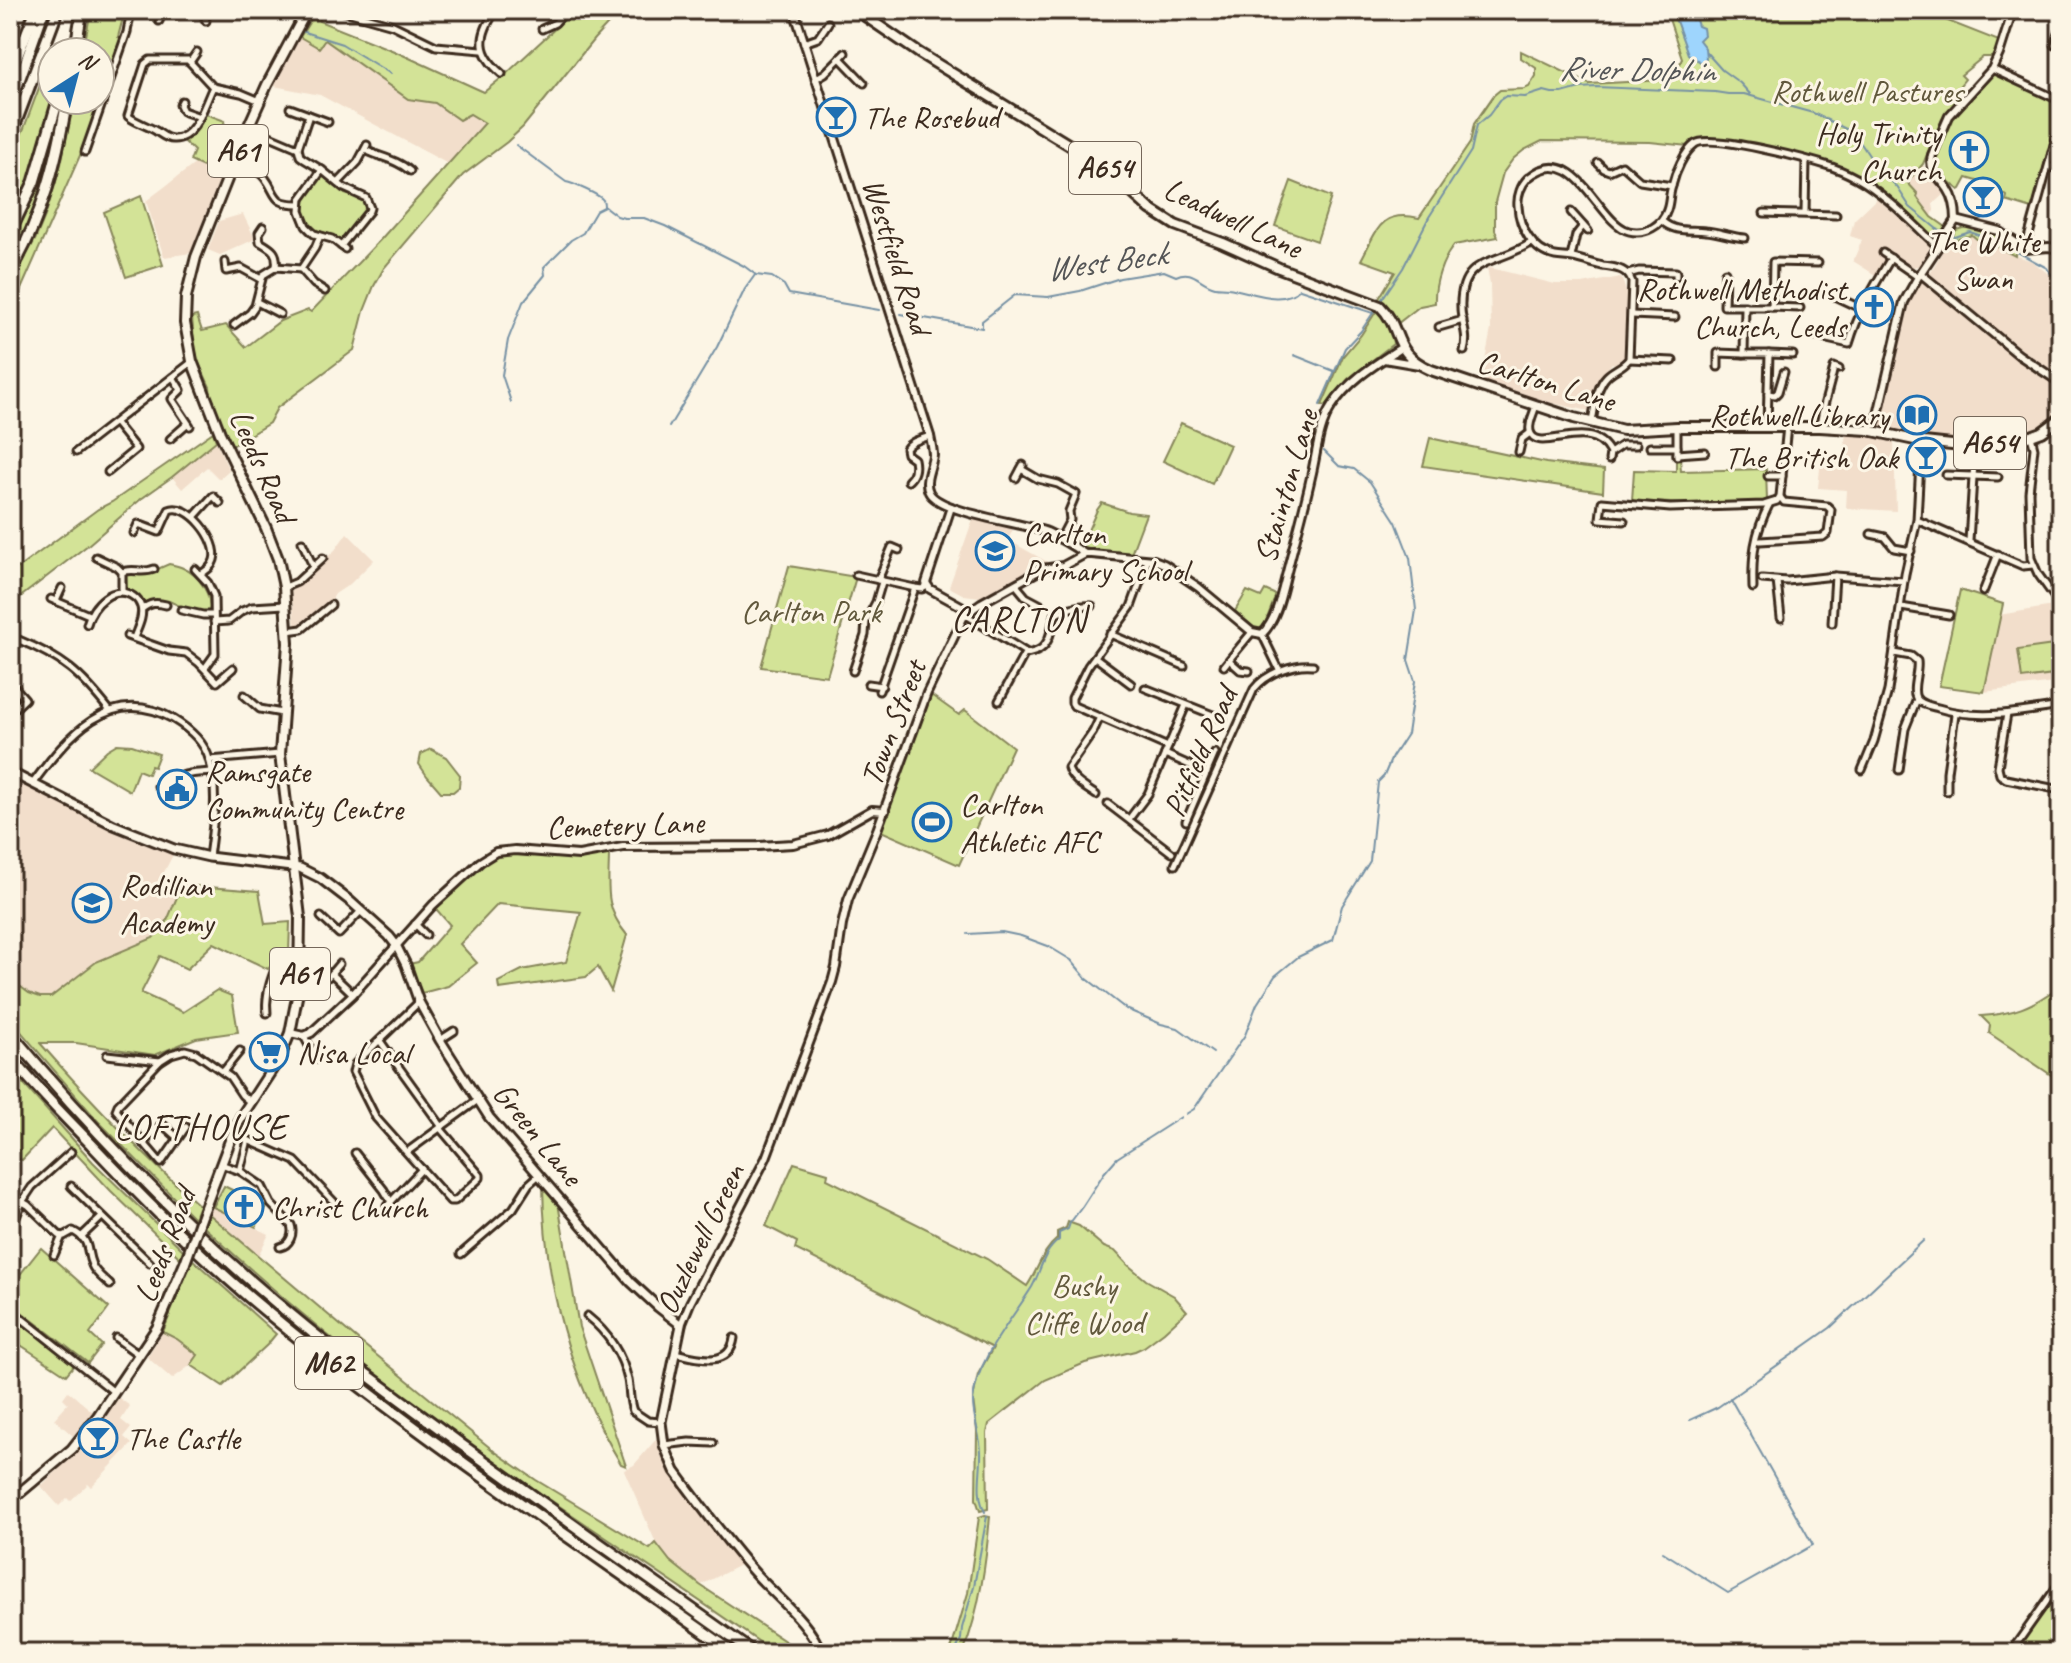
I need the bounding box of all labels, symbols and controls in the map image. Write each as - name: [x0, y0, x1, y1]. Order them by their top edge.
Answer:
- north arrow: [36, 36, 116, 116]
- text: N: [73, 45, 104, 78]
- water label: River Dolphin: [1559, 46, 1719, 92]
- park label: Rothwell Pastures: [1771, 71, 1966, 112]
- bar icon: The Rosebud: [815, 96, 857, 138]
- place label: The Rosebud: [864, 97, 1004, 138]
- place label: Holy Trinity Church: [1816, 113, 1944, 191]
- road number: A61: [208, 125, 268, 177]
- church icon: Holy Trinity Church: [1948, 130, 1990, 172]
- road number: A654: [1069, 142, 1141, 194]
- street label: Leadwell Lane: [1158, 168, 1311, 269]
- street label: Westfield Road: [853, 173, 943, 344]
- bar icon: The White Swan: [1962, 176, 2004, 218]
- place label: The White Swan: [1927, 221, 2042, 299]
- water label: West Beck: [1043, 231, 1174, 291]
- place label: Rothwell Methodist Church, Leeds: [1637, 269, 1849, 347]
- church icon: Rothwell Methodist Church, Leeds: [1853, 286, 1895, 328]
- street label: Carlton Lane: [1472, 341, 1622, 422]
- library icon: Rothwell Library: [1896, 394, 1938, 436]
- place label: Rothwell Library: [1709, 395, 1892, 436]
- street label: Stainton Lane: [1245, 402, 1328, 567]
- street label: Leeds Road: [220, 403, 308, 533]
- road number: A654: [1954, 417, 2026, 469]
- bar icon: The British Oak: [1905, 436, 1947, 478]
- place label: The British Oak: [1725, 437, 1900, 478]
- place label: Carlton Primary School: [1023, 513, 1193, 591]
- school or university icon: Carlton Primary School: [974, 530, 1016, 572]
- park label: Carlton Park: [741, 591, 883, 632]
- district label: CARLTON: [951, 596, 1090, 642]
- street label: Town Street: [850, 652, 937, 791]
- street label: Pitfield Road: [1153, 677, 1248, 823]
- place label: Ramsgate Community Centre: [205, 751, 405, 829]
- public building icon: Ramsgate Community Centre: [156, 768, 198, 810]
- place label: Carlton Athletic AFC: [960, 784, 1103, 862]
- sports icon: Carlton Athletic AFC: [911, 801, 953, 843]
- street label: Cemetery Lane: [546, 802, 707, 848]
- place label: Rodillian Academy: [120, 865, 216, 943]
- school or university icon: Rodillian Academy: [71, 882, 113, 924]
- road number: A61: [270, 948, 330, 1000]
- supermarket icon: Nisa Local: [248, 1031, 290, 1073]
- place label: Nisa Local: [297, 1032, 415, 1073]
- street label: Green Lane: [484, 1074, 594, 1196]
- district label: LOFTHOUSE: [114, 1104, 290, 1150]
- street label: Ouzlewell Green: [646, 1156, 755, 1321]
- street label: Leeds Road: [124, 1178, 207, 1308]
- church icon: Christ Church: [223, 1186, 265, 1228]
- place label: Christ Church: [272, 1187, 429, 1228]
- park label: Bushy Cliffe Wood: [1024, 1265, 1148, 1343]
- road number: M62: [295, 1337, 363, 1389]
- bar icon: The Castle: [77, 1417, 119, 1459]
- place label: The Castle: [126, 1418, 242, 1459]

